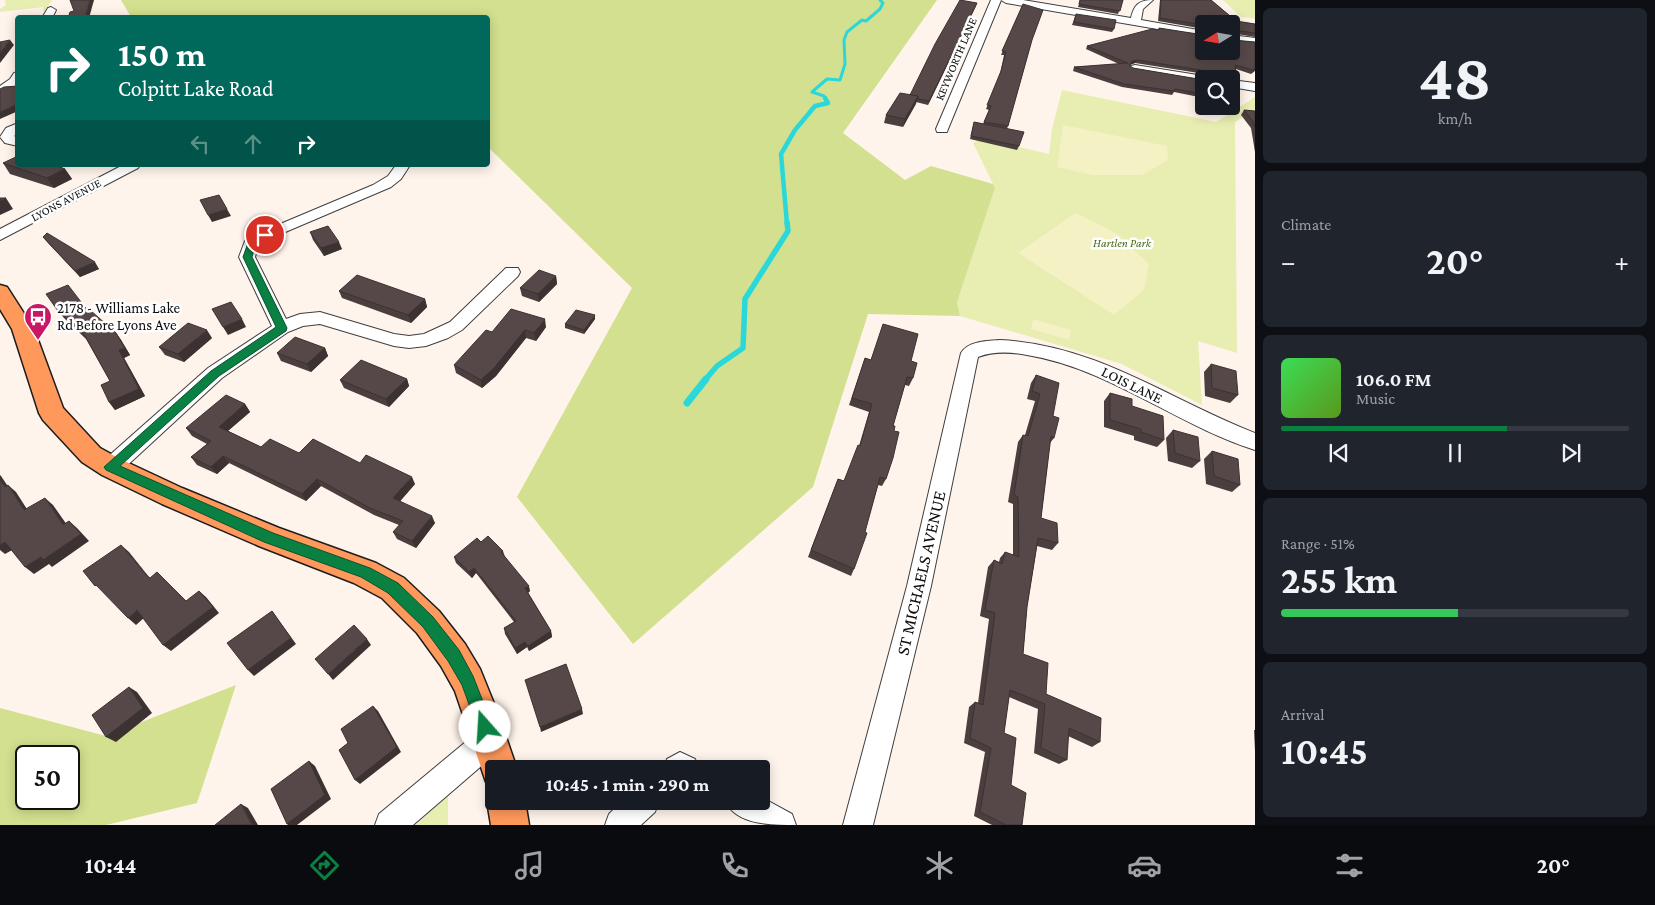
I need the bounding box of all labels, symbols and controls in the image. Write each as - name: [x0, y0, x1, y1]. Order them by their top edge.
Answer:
- street label: KEYWORTH LANE: [932, 15, 980, 102]
- north arrow: [1195, 15, 1240, 60]
- map controls: [1195, 15, 1240, 115]
- icon: right: [35, 35, 100, 100]
- text: 150 m: [118, 35, 206, 74]
- text: 48: [1419, 41, 1491, 113]
- button: search: [1195, 70, 1240, 115]
- text: Colpitt Lake Road: [118, 76, 273, 101]
- text: km/h: [1438, 110, 1472, 127]
- icon: left: [186, 130, 214, 158]
- icon: ahead: [239, 130, 267, 158]
- icon: right: [292, 130, 320, 158]
- street label: LYONS AVENUE: [29, 175, 104, 224]
- pin: [244, 214, 286, 256]
- text: Climate: [1281, 216, 1331, 233]
- icon: arrive: [251, 221, 279, 249]
- park label: Hartlen Park: [1093, 236, 1152, 250]
- text: 20°: [1426, 240, 1484, 282]
- text: −: [1281, 246, 1296, 277]
- text: +: [1614, 246, 1629, 277]
- place label: 2178 - Williams Lake Rd Before Lyons Ave: [57, 300, 181, 334]
- bus stop icon: 2178 - Williams Lake Rd Before Lyons Ave: [23, 302, 53, 341]
- street label: LOIS LANE: [1099, 363, 1165, 407]
- text: 106.0 FM: [1356, 369, 1431, 390]
- text: Music: [1356, 390, 1395, 407]
- icon: previous: [1325, 439, 1353, 467]
- icon: pause: [1441, 439, 1469, 467]
- icon: next: [1557, 439, 1585, 467]
- street label: ST MICHAELS AVENUE: [892, 489, 950, 657]
- text: Range · 51%: [1281, 535, 1355, 552]
- text: 255 km: [1281, 559, 1397, 601]
- position arrow: [458, 700, 510, 752]
- text: Arrival: [1281, 706, 1325, 723]
- text: 10:45: [1281, 730, 1368, 772]
- speed limit sign: 50: [15, 745, 80, 810]
- text: 10:45 · 1 min · 290 m: [546, 774, 709, 795]
- icon: directions: [307, 848, 342, 883]
- icon: music: [512, 848, 547, 883]
- icon: phone: [717, 848, 752, 883]
- icon: climate: [922, 848, 957, 883]
- icon: car: [1127, 848, 1162, 883]
- icon: filters: [1332, 848, 1367, 883]
- text: 10:44: [85, 853, 136, 878]
- text: 20°: [1537, 853, 1570, 878]

